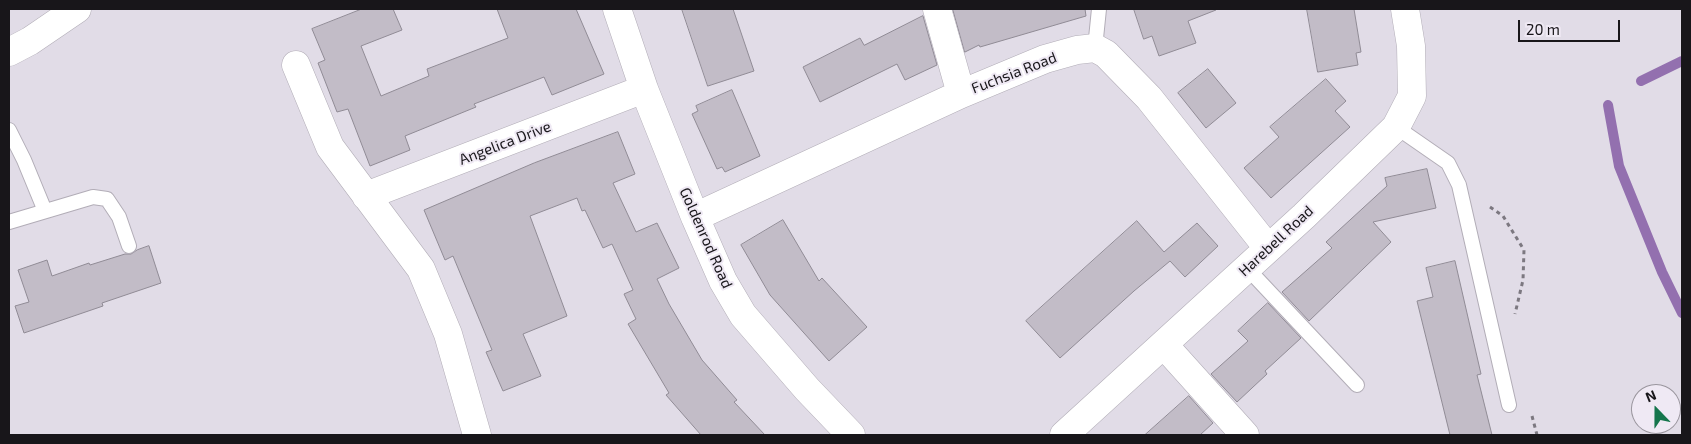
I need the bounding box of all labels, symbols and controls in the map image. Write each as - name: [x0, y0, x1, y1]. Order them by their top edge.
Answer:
- scale bar: [1521, 10, 1624, 42]
- text: 20 m: [1526, 20, 1560, 38]
- street label: Fuchsia Road: [969, 48, 1059, 98]
- street label: Angelica Drive: [456, 117, 554, 169]
- street label: Goldenrod Road: [676, 185, 736, 291]
- street label: Harebell Road: [1235, 202, 1317, 280]
- north arrow: [1631, 384, 1681, 434]
- text: N: [1643, 386, 1658, 405]

